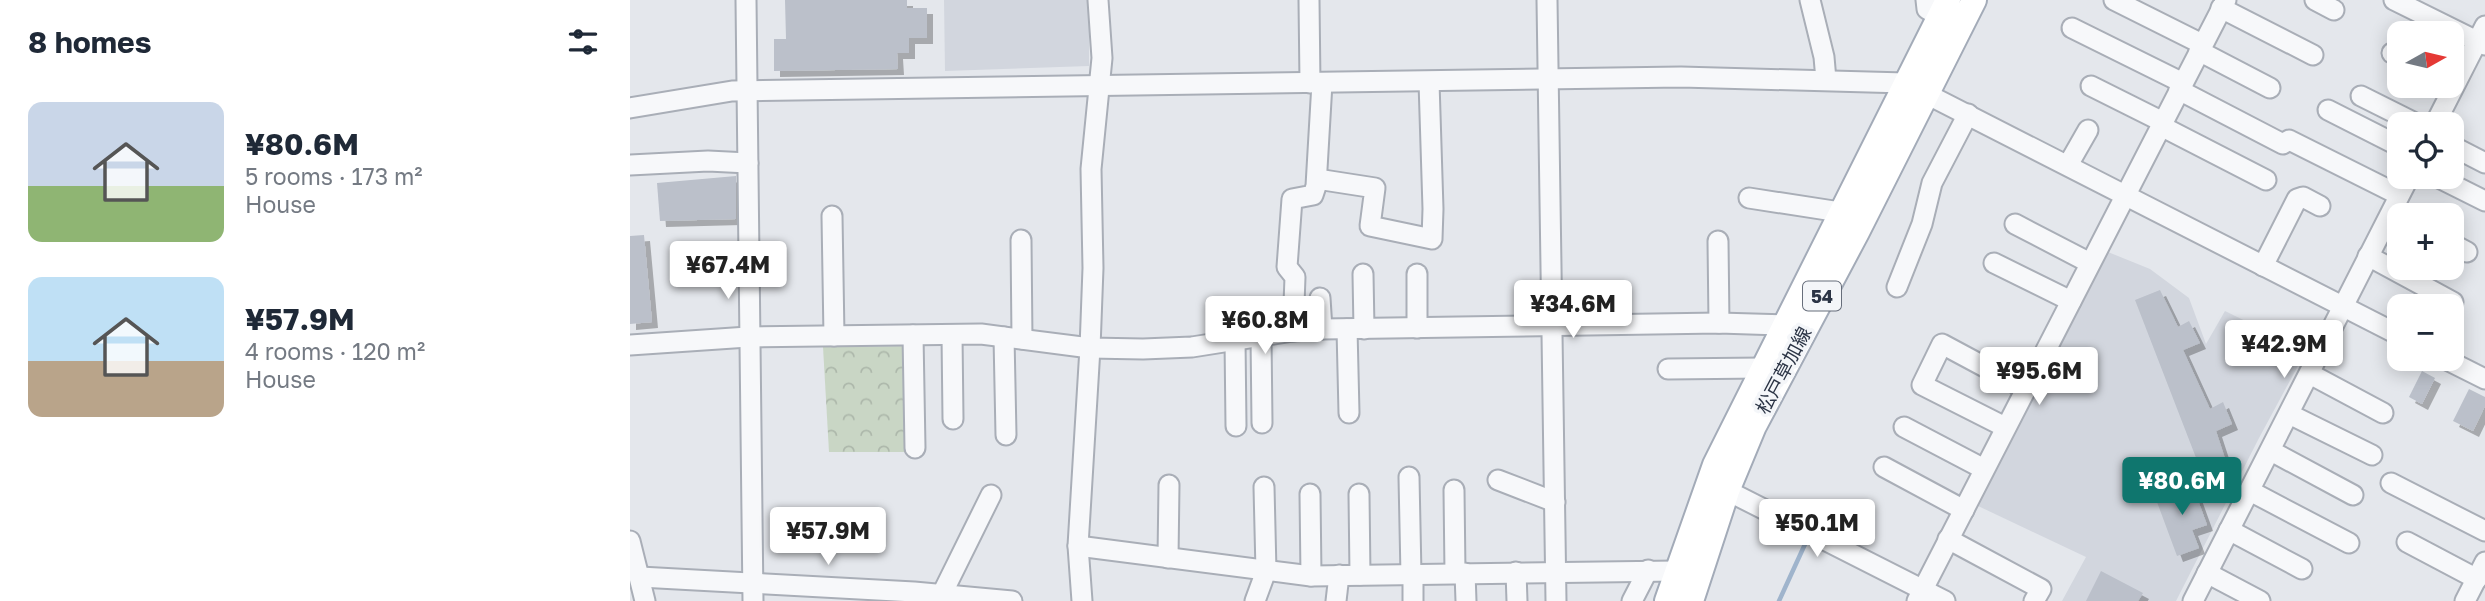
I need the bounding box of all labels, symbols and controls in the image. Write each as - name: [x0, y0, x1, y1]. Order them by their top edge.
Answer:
- north arrow: [2387, 21, 2464, 98]
- map controls: [2387, 21, 2464, 371]
- icon: filters: [564, 23, 602, 61]
- text: 8 homes: [28, 24, 152, 60]
- button: locate: [2387, 112, 2464, 189]
- text: ¥80.6M: [245, 126, 359, 162]
- icon: home: [84, 130, 168, 214]
- text: 5 rooms · 173 m²: [245, 162, 423, 190]
- text: House: [245, 190, 316, 218]
- button: +: [2387, 203, 2464, 280]
- pin: ¥67.4M: [671, 242, 785, 301]
- text: ¥67.4M: [686, 250, 770, 278]
- pin: ¥34.6M: [1516, 280, 1630, 340]
- road number: 54: [1803, 282, 1841, 310]
- text: ¥34.6M: [1530, 289, 1616, 317]
- button: −: [2387, 294, 2464, 371]
- pin: ¥60.8M: [1208, 296, 1322, 356]
- text: ¥57.9M: [245, 301, 355, 337]
- icon: home: [84, 305, 168, 389]
- text: ¥60.8M: [1221, 305, 1309, 333]
- pin: ¥42.9M: [2227, 320, 2341, 380]
- street label: 松戸草加線: [1751, 323, 1815, 417]
- text: ¥42.9M: [2241, 329, 2327, 357]
- text: 4 rooms · 120 m²: [245, 337, 425, 365]
- pin: ¥95.6M: [1982, 348, 2096, 407]
- text: ¥95.6M: [1996, 356, 2082, 384]
- text: House: [245, 365, 316, 393]
- pin: ¥80.6M: [2125, 458, 2239, 517]
- text: ¥80.6M: [2138, 466, 2226, 494]
- pin: ¥50.1M: [1760, 500, 1874, 559]
- pin: ¥57.9M: [771, 508, 885, 567]
- text: ¥50.1M: [1775, 508, 1859, 536]
- text: ¥57.9M: [786, 516, 870, 544]

